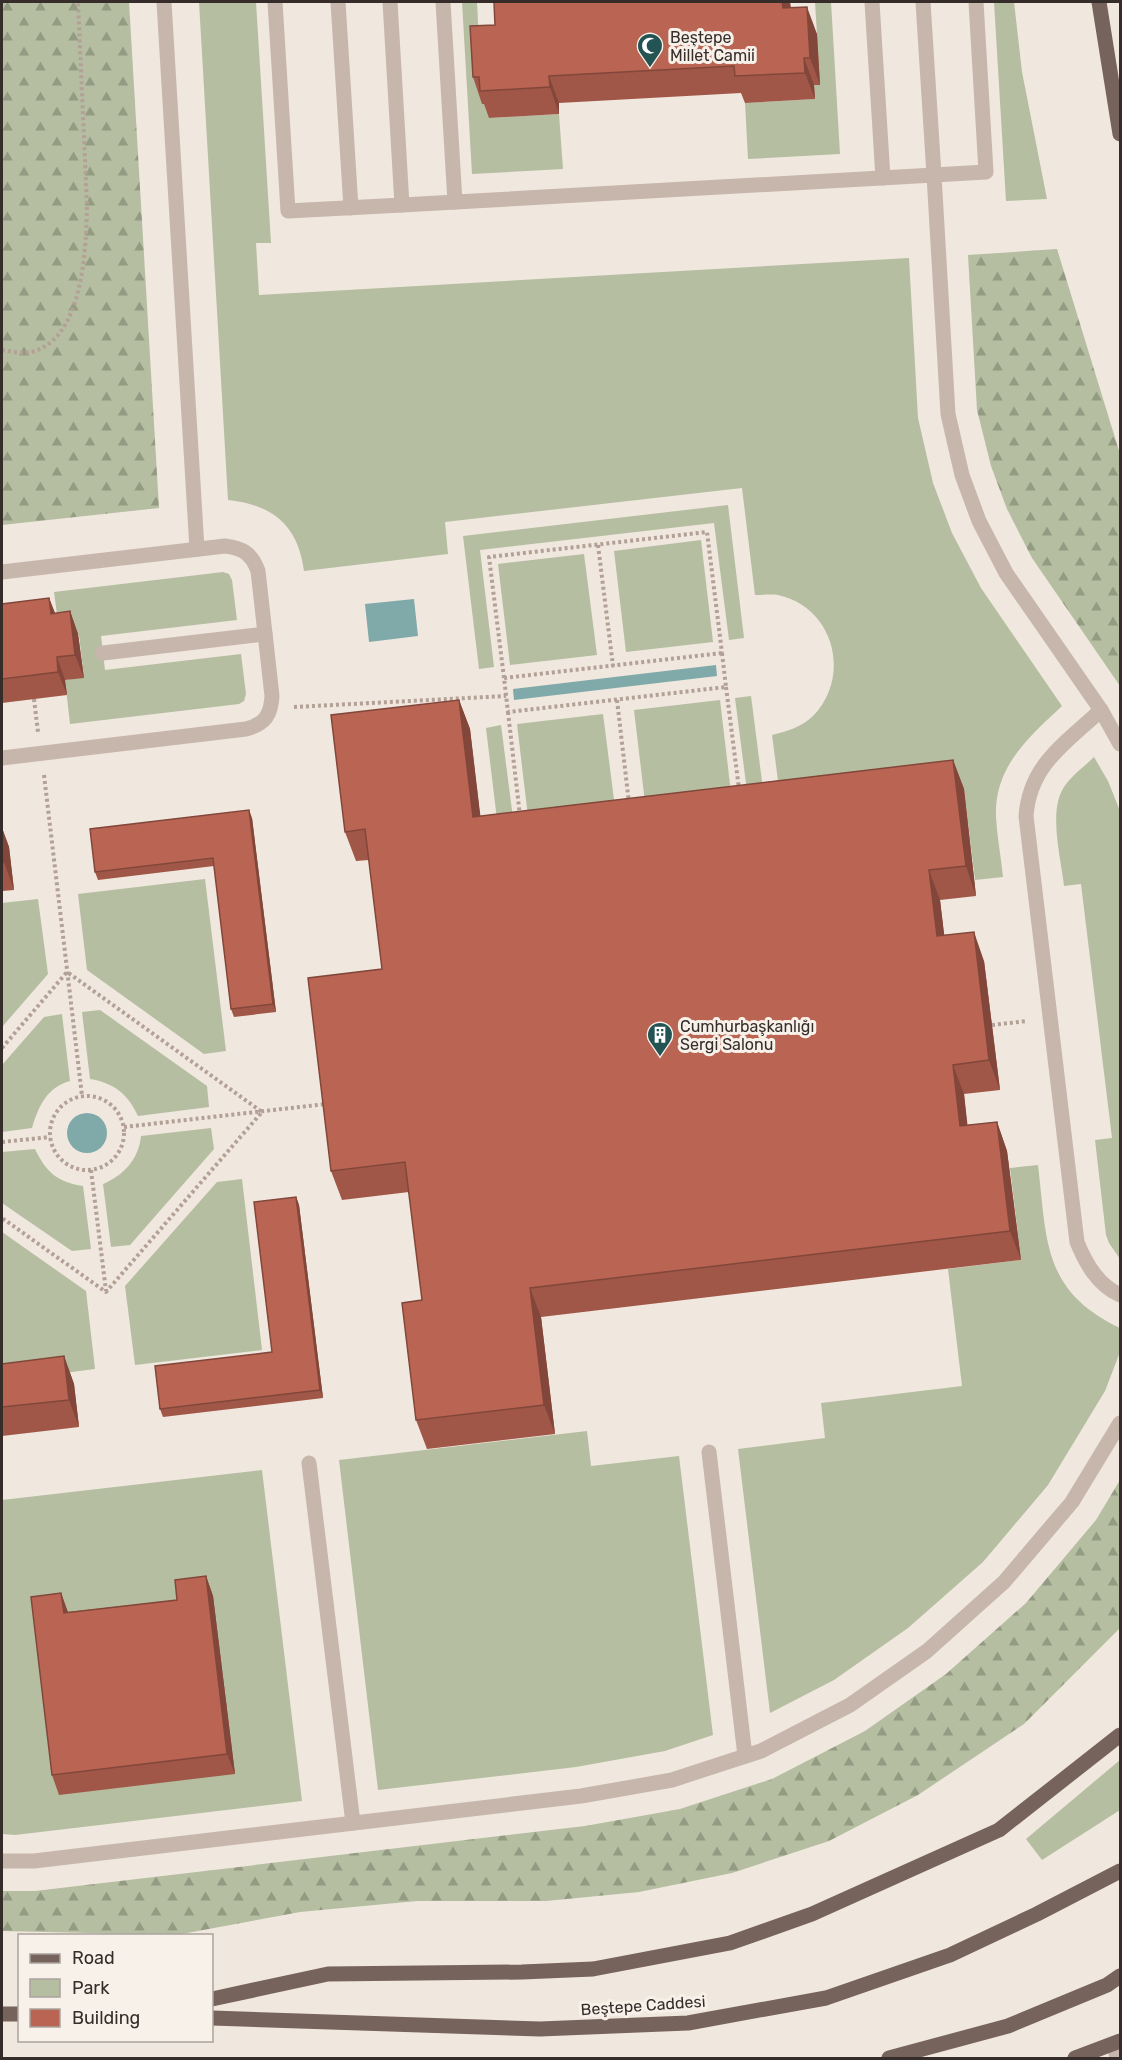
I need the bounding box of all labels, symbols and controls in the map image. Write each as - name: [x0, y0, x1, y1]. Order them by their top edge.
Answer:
- place label: Beştepe Millet Camii: [670, 28, 755, 65]
- mosque icon: Beştepe Millet Camii: [635, 31, 665, 69]
- place label: Cumhurbaşkanlığı Sergi Salonu: [680, 1017, 814, 1054]
- building icon: Cumhurbaşkanlığı Sergi Salonu: [645, 1020, 675, 1058]
- legend: [18, 1934, 213, 2042]
- text: Road: [72, 1947, 115, 1969]
- text: Park: [72, 1977, 110, 1999]
- street label: Beştepe Caddesi: [580, 1992, 706, 2019]
- text: Building: [72, 2007, 140, 2029]

